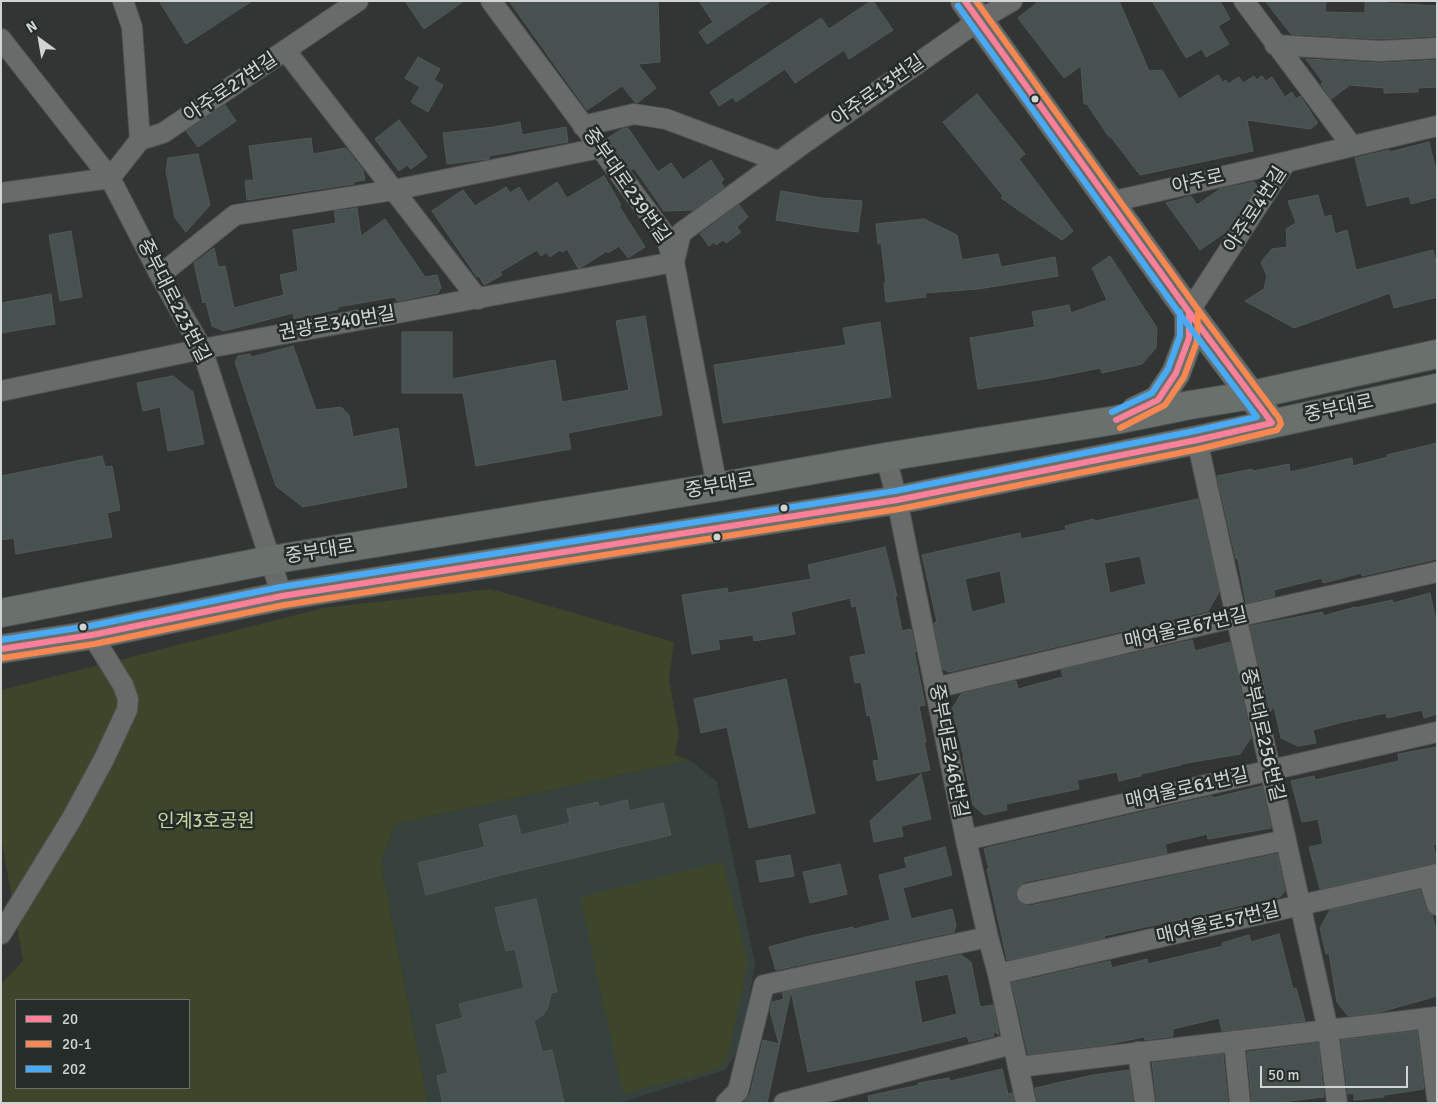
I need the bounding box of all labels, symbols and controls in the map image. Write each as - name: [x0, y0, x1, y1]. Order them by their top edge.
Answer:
- north arrow: [15, 15, 65, 65]
- text: N: [23, 17, 40, 37]
- street label: 아주로27번길: [180, 48, 282, 128]
- street label: 아주로13번길: [827, 51, 929, 131]
- unlabelled marker: [1030, 94, 1040, 104]
- street label: 중부대로239번길: [578, 124, 674, 248]
- street label: 아주로4번길: [1220, 163, 1292, 257]
- street label: 아주로: [1170, 165, 1226, 199]
- street label: 중부대로223번길: [132, 235, 214, 367]
- street label: 권광로340번길: [277, 303, 397, 345]
- street label: 중부대로: [1302, 391, 1376, 427]
- street label: 중부대로: [684, 469, 756, 503]
- unlabelled marker: [779, 503, 789, 513]
- unlabelled marker: [712, 532, 722, 542]
- street label: 중부대로: [284, 535, 356, 569]
- street label: 매여울로67번길: [1122, 604, 1250, 654]
- unlabelled marker: [78, 622, 88, 632]
- street label: 중부대로256번길: [1236, 666, 1288, 804]
- street label: 중부대로246번길: [924, 682, 972, 820]
- street label: 매여울로61번길: [1123, 764, 1251, 814]
- park label: 인계3호공원: [157, 811, 255, 833]
- street label: 매여울로57번길: [1154, 899, 1282, 949]
- legend: [15, 999, 190, 1089]
- text: 20: [62, 1010, 78, 1028]
- text: 20-1: [62, 1035, 92, 1053]
- scale bar: [1263, 1056, 1410, 1088]
- text: 202: [62, 1060, 86, 1078]
- text: 50 m: [1268, 1066, 1299, 1084]

